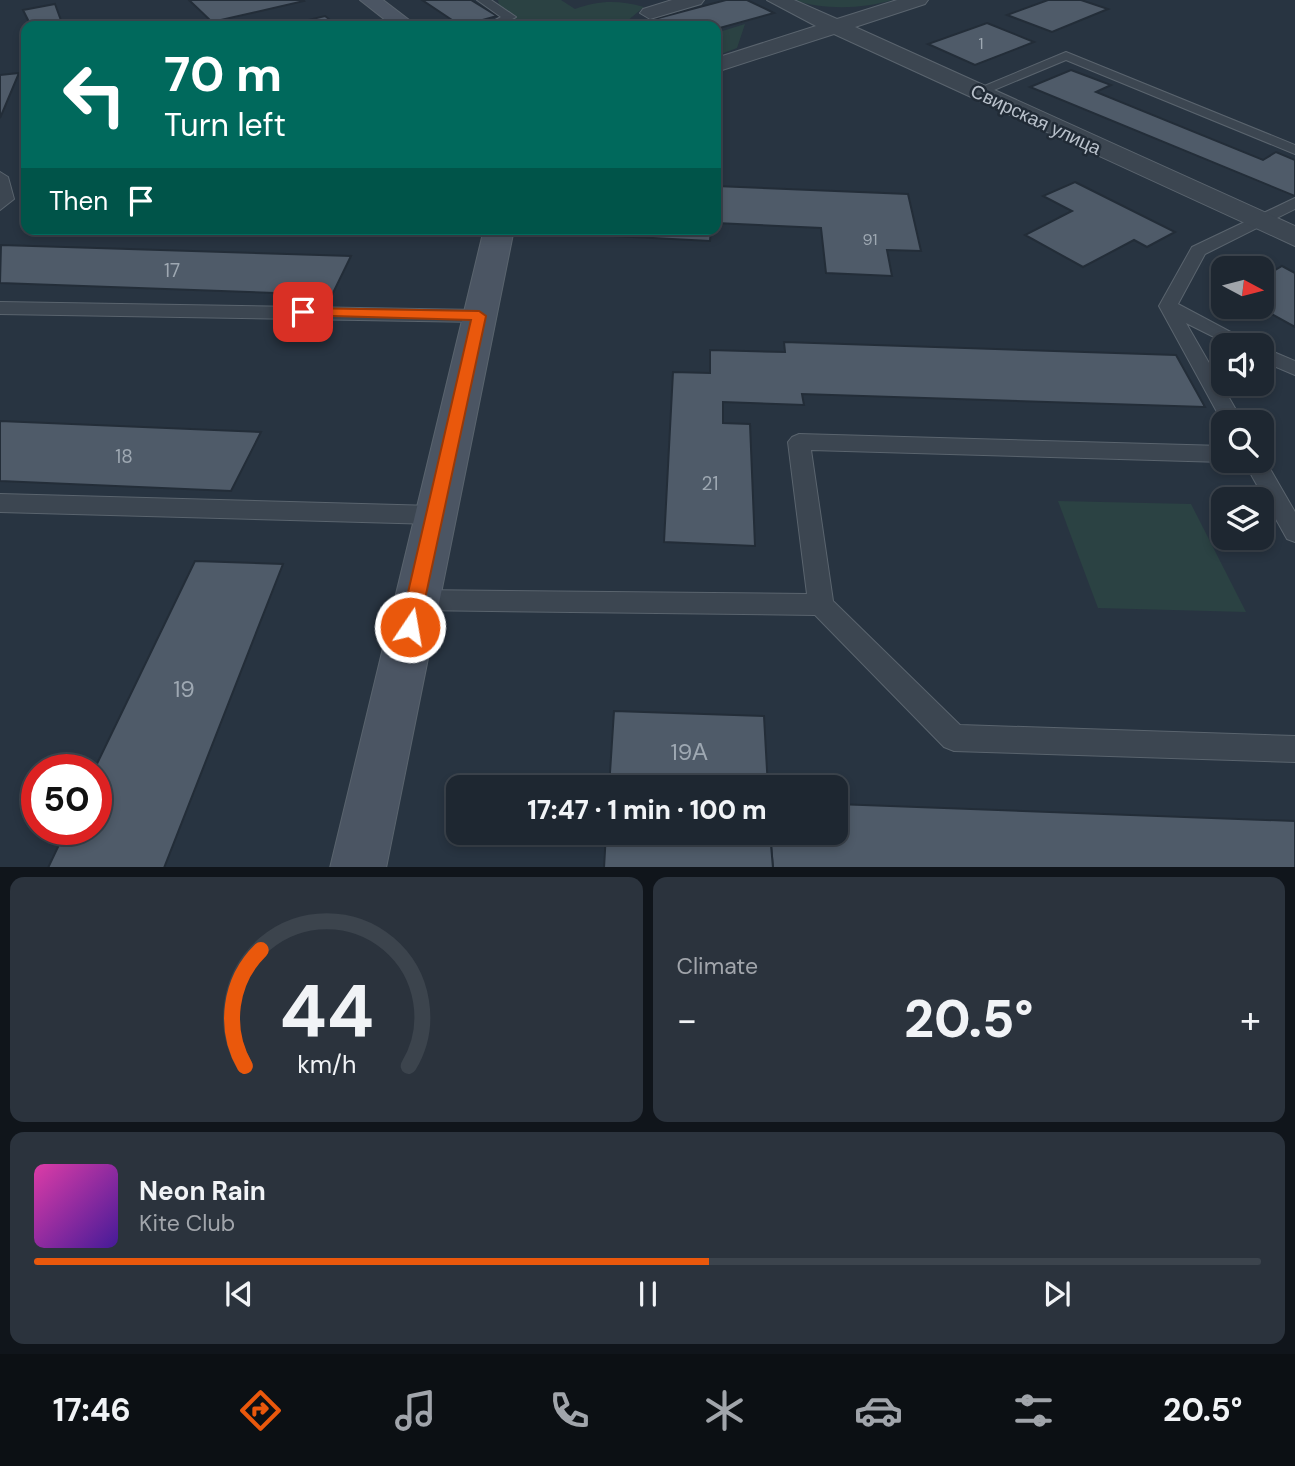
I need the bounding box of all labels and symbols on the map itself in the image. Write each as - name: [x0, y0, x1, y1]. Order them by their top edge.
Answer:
- house number: 1: [979, 33, 984, 54]
- street label: Свирская улица: [966, 78, 1106, 161]
- house number: 91: [863, 229, 877, 250]
- north arrow: [1211, 256, 1274, 318]
- house number: 17: [164, 258, 180, 283]
- pin: [273, 282, 333, 342]
- house number: 18: [115, 444, 133, 469]
- house number: 21: [702, 471, 718, 496]
- position arrow: [373, 590, 447, 664]
- house number: 19: [173, 674, 195, 704]
- house number: 19А: [671, 737, 708, 767]
- speed limit sign: 50: [21, 754, 112, 845]

